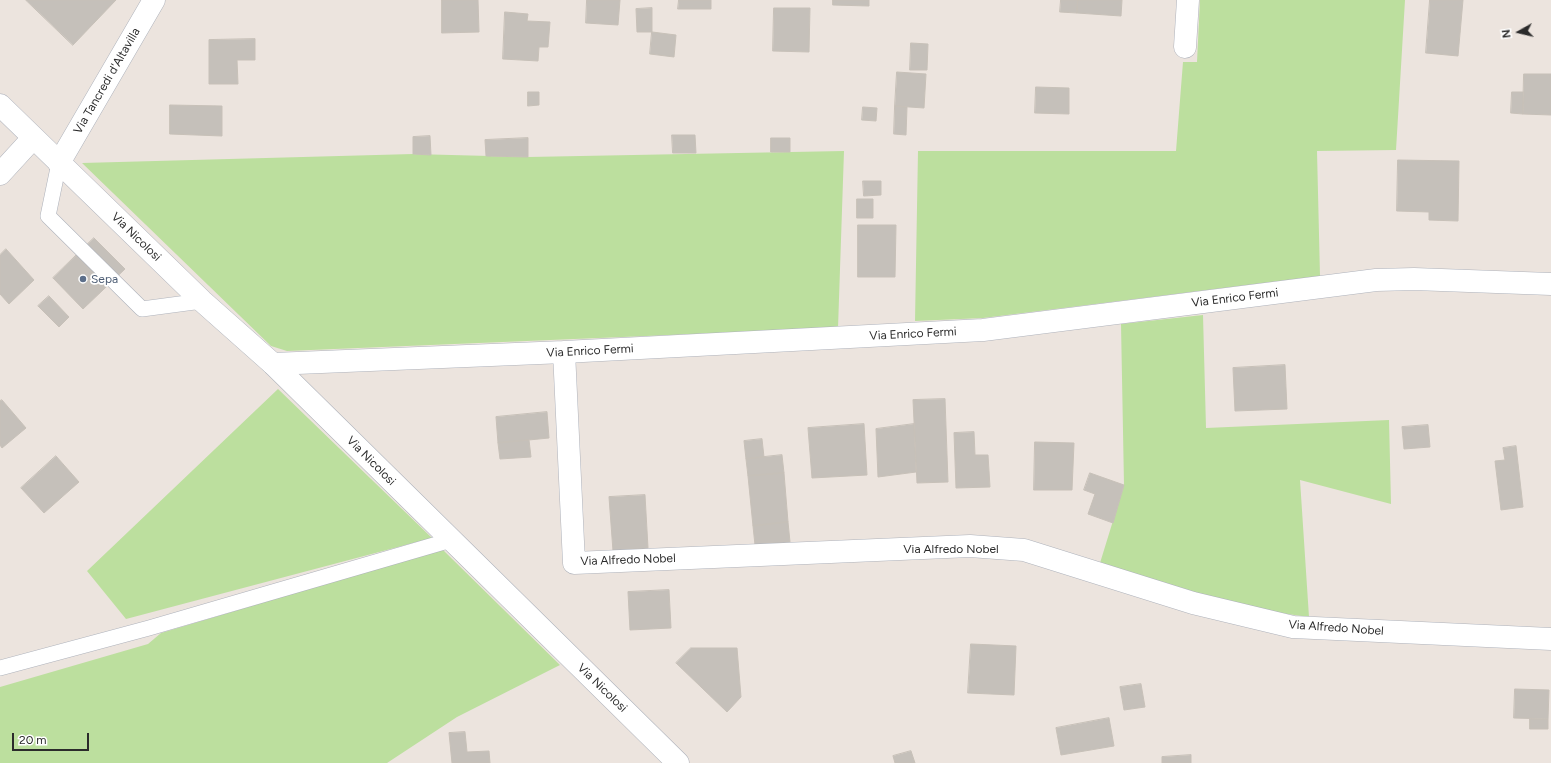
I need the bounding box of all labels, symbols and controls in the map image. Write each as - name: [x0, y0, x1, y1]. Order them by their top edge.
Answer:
- north arrow: [1499, 12, 1539, 52]
- street label: Via Tancredi d'Altavilla: [71, 25, 143, 137]
- text: N: [1500, 29, 1514, 39]
- street label: Via Nicolosi: [108, 210, 164, 264]
- place label: Sepa: [91, 272, 118, 286]
- marker: Sepa: [78, 274, 88, 284]
- street label: Via Enrico Fermi: [1191, 286, 1279, 310]
- street label: Via Enrico Fermi: [869, 325, 957, 343]
- street label: Via Enrico Fermi: [546, 342, 634, 360]
- street label: Via Nicolosi: [343, 433, 399, 489]
- street label: Via Alfredo Nobel: [903, 542, 999, 556]
- street label: Via Alfredo Nobel: [580, 551, 676, 569]
- street label: Via Alfredo Nobel: [1288, 617, 1384, 639]
- street label: Via Nicolosi: [574, 661, 630, 715]
- scale bar: [14, 725, 91, 751]
- text: 20 m: [19, 733, 47, 747]

